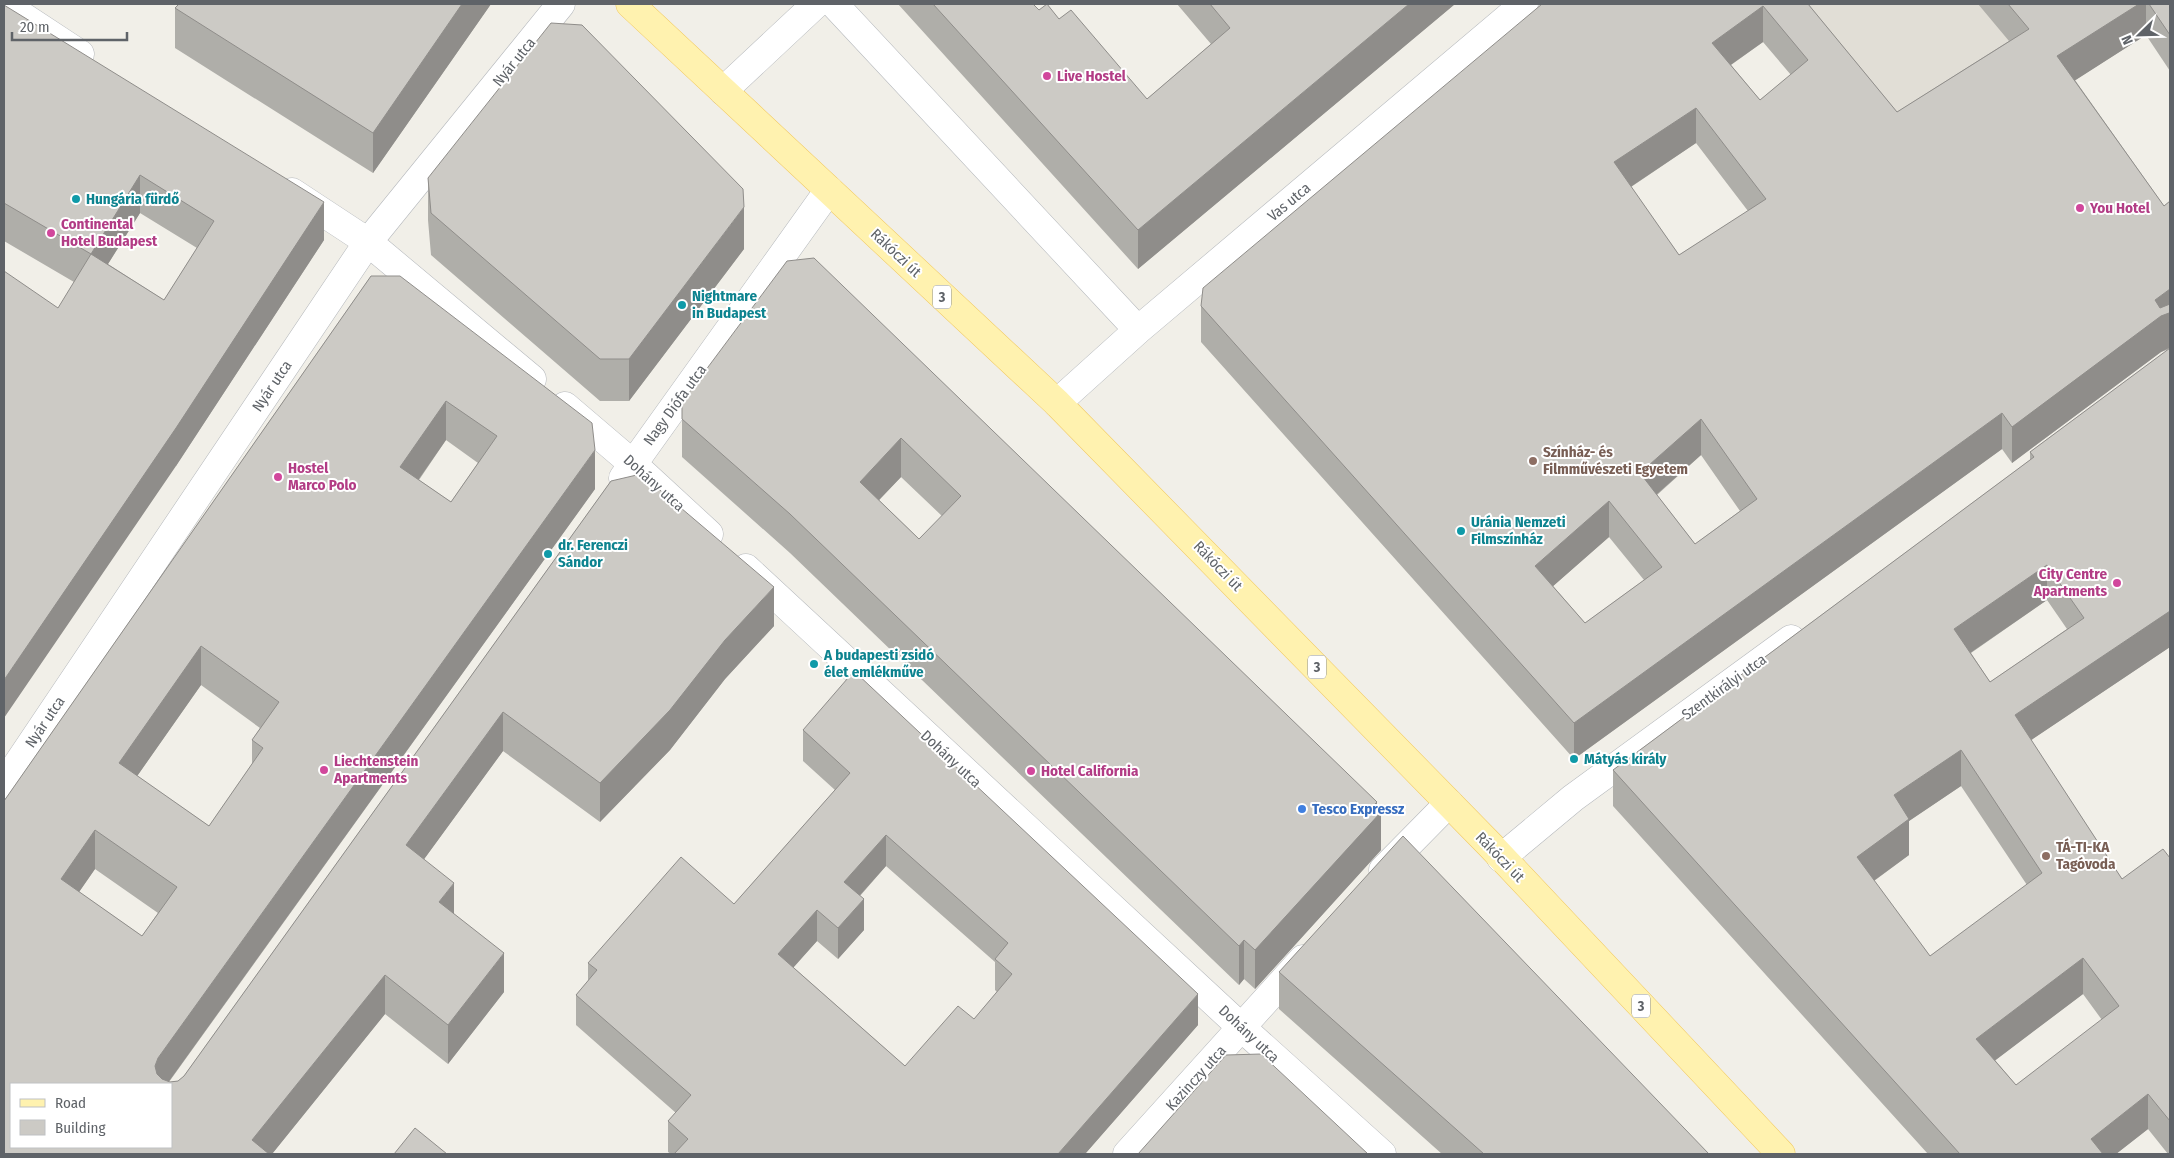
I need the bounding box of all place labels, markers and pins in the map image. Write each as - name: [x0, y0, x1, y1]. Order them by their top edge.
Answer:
- place label: Live Hostel: [1057, 67, 1127, 85]
- marker: Live Hostel: [1041, 70, 1053, 82]
- place label: Hungária fürdő: [86, 190, 179, 208]
- marker: Hungária fürdő: [70, 193, 82, 205]
- place label: You Hotel: [2089, 199, 2151, 217]
- marker: You Hotel: [2074, 202, 2086, 214]
- place label: Continental Hotel Budapest: [61, 215, 158, 250]
- marker: Continental Hotel Budapest: [45, 227, 57, 239]
- place label: Nightmare in Budapest: [692, 287, 767, 322]
- marker: Nightmare in Budapest: [676, 299, 688, 311]
- place label: Színház- és Filmművészeti Egyetem: [1543, 443, 1688, 478]
- marker: Színház- és Filmművészeti Egyetem: [1527, 455, 1539, 467]
- place label: Hostel Marco Polo: [288, 459, 356, 494]
- marker: Hostel Marco Polo: [272, 471, 284, 483]
- place label: Uránia Nemzeti Filmszínház: [1471, 513, 1566, 548]
- marker: Uránia Nemzeti Filmszínház: [1455, 525, 1467, 537]
- place label: dr. Ferenczi Sándor: [558, 536, 628, 571]
- marker: dr. Ferenczi Sándor: [542, 548, 554, 560]
- place label: City Centre Apartments: [2033, 565, 2107, 600]
- marker: City Centre Apartments: [2111, 577, 2123, 589]
- place label: A budapesti zsidó élet emlékműve: [823, 646, 934, 681]
- marker: A budapesti zsidó élet emlékműve: [808, 658, 820, 670]
- place label: Mátyás király: [1584, 750, 1667, 768]
- place label: Liechtenstein Apartments: [333, 752, 418, 787]
- marker: Mátyás király: [1568, 753, 1580, 765]
- place label: Hotel California: [1041, 762, 1139, 780]
- marker: Liechtenstein Apartments: [318, 764, 330, 776]
- marker: Hotel California: [1025, 765, 1037, 777]
- place label: Tesco Expressz: [1312, 800, 1405, 818]
- marker: Tesco Expressz: [1296, 803, 1308, 815]
- place label: TÁ-TI-KA Tagóvoda: [2056, 838, 2116, 873]
- marker: TÁ-TI-KA Tagóvoda: [2040, 850, 2052, 862]

